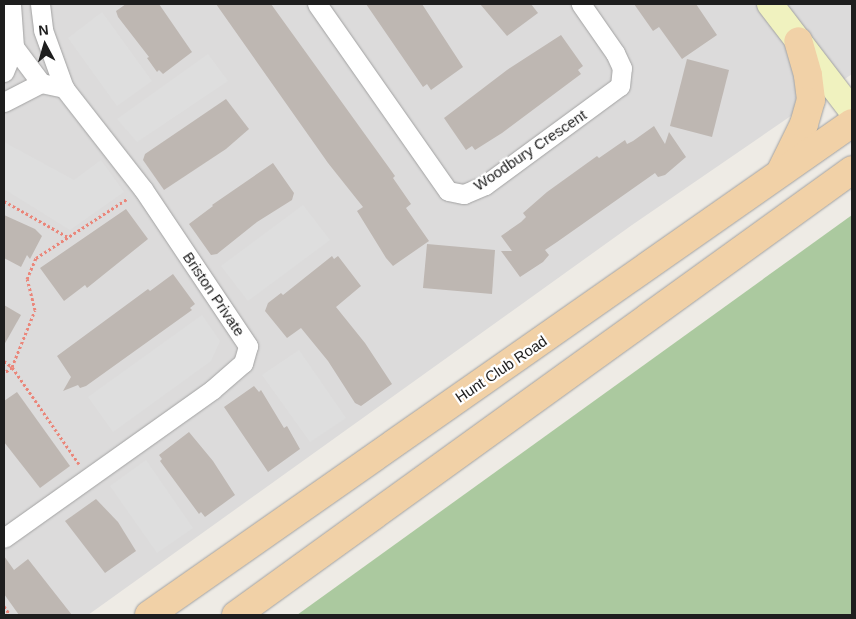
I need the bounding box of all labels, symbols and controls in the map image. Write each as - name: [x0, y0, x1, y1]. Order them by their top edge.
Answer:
- north arrow: [20, 20, 70, 70]
- text: N: [38, 22, 49, 39]
- street label: Woodbury Crescent: [470, 106, 590, 194]
- street label: Briston Private: [179, 249, 249, 339]
- street label: Hunt Club Road: [452, 332, 550, 406]

